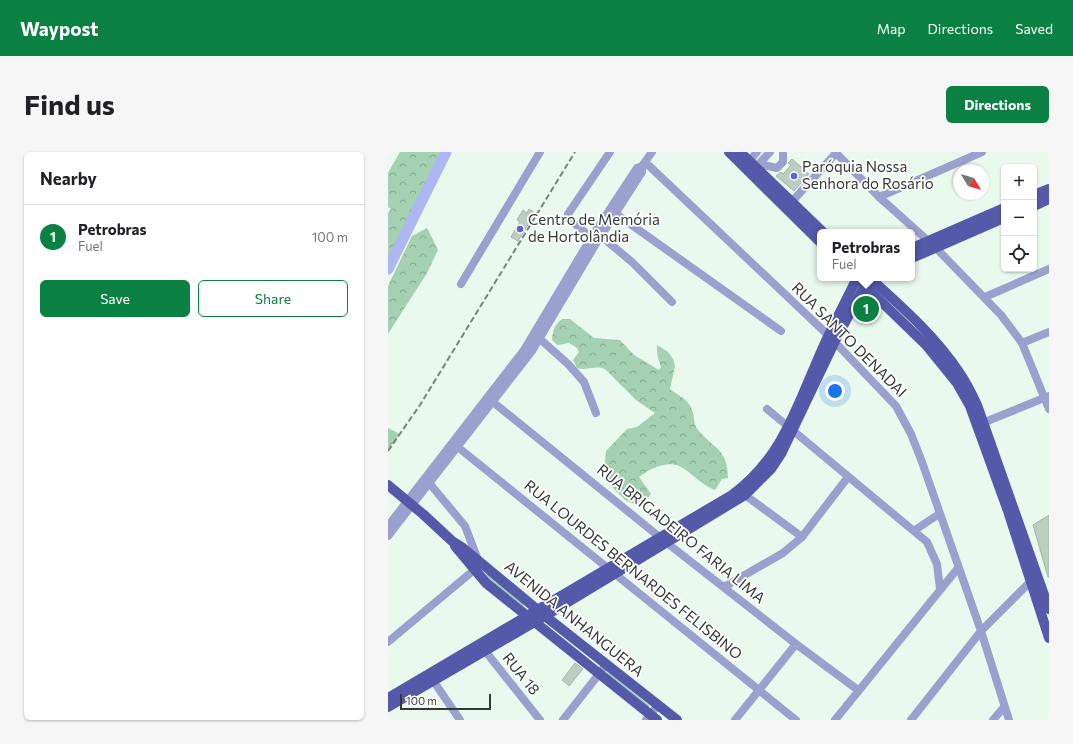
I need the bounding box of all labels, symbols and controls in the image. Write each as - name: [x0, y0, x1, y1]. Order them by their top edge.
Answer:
- text: Waypost: [20, 17, 98, 40]
- text: Map: [877, 20, 906, 37]
- text: Directions: [928, 20, 993, 37]
- text: Saved: [1015, 20, 1053, 37]
- button: Directions: [946, 86, 1049, 123]
- text: Find us: [24, 87, 115, 121]
- place label: Paróquia Nossa Senhora do Rosário: [802, 157, 934, 192]
- north arrow: [953, 164, 989, 200]
- map controls: [1001, 164, 1037, 272]
- button: +: [1001, 164, 1037, 200]
- text: Nearby: [40, 168, 97, 189]
- marker: Paróquia Nossa Senhora do Rosário: [789, 171, 799, 181]
- button: −: [1001, 200, 1037, 236]
- place label: Centro de Memória de Hortolândia: [528, 210, 660, 245]
- text: Petrobras: [78, 220, 146, 238]
- marker: Centro de Memória de Hortolândia: [515, 224, 525, 234]
- text: 1: [50, 229, 56, 245]
- text: 100 m: [312, 229, 348, 245]
- popup: [817, 229, 915, 281]
- button: locate: [1001, 236, 1037, 272]
- text: Fuel: [78, 238, 103, 254]
- text: Petrobras: [832, 238, 900, 256]
- text: Fuel: [832, 256, 856, 272]
- street label: RUA SANTO DENADAI: [789, 278, 911, 400]
- button: Save: [40, 280, 190, 317]
- button: Share: [198, 280, 348, 317]
- pin: 1: [853, 294, 879, 324]
- your location: [825, 381, 845, 401]
- street label: RUA BRIGADEIRO FARIA LIMA: [594, 460, 769, 607]
- street label: RUA LOURDES BERNARDES FELISBINO: [521, 476, 746, 663]
- street label: AVENIDA ANHANGUERA: [502, 557, 648, 680]
- street label: RUA 18: [499, 649, 544, 698]
- scale bar: [400, 692, 491, 711]
- text: 100 m: [406, 694, 437, 707]

